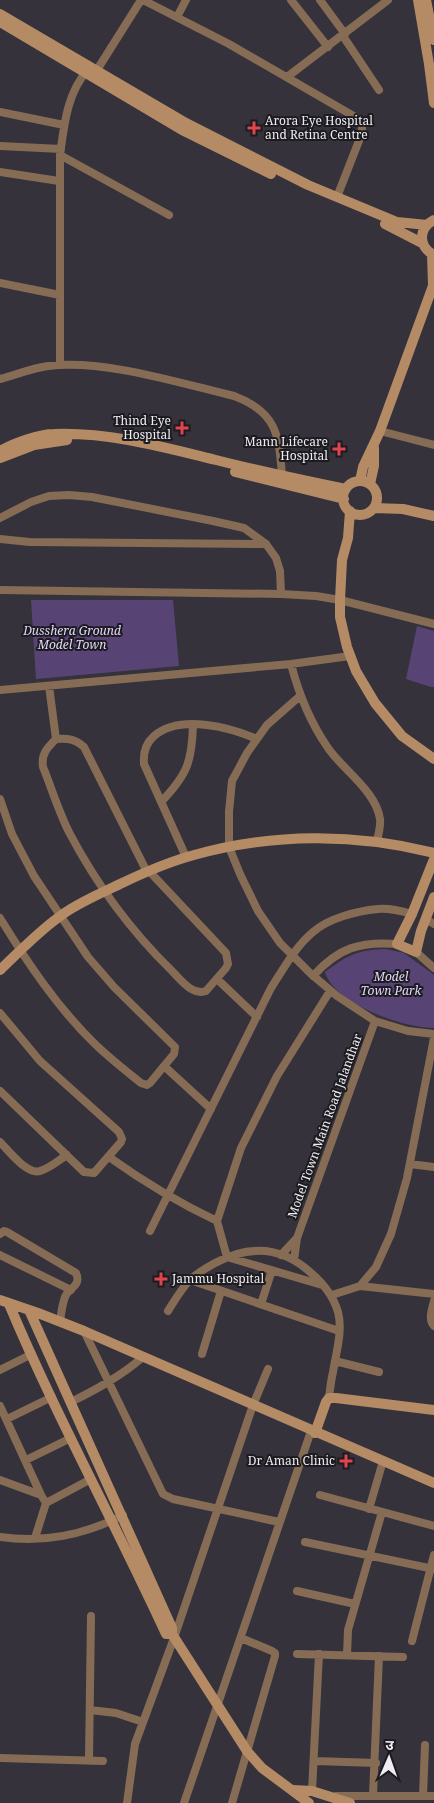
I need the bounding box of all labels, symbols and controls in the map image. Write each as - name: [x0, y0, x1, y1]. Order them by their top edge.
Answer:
- place label: Arora Eye Hospital and Retina Centre: [265, 112, 373, 143]
- marker: Arora Eye Hospital and Retina Centre: [247, 121, 261, 135]
- place label: Thind Eye Hospital: [113, 412, 171, 443]
- marker: Thind Eye Hospital: [175, 421, 189, 435]
- place label: Mann Lifecare Hospital: [244, 433, 328, 464]
- marker: Mann Lifecare Hospital: [332, 442, 346, 456]
- park label: Dusshera Ground Model Town: [22, 622, 121, 653]
- park label: Model Town Park: [361, 968, 423, 999]
- street label: Model Town Main Road Jalandhar: [283, 1031, 366, 1220]
- place label: Jammu Hospital: [171, 1270, 265, 1287]
- marker: Jammu Hospital: [154, 1272, 168, 1286]
- place label: Dr Aman Clinic: [248, 1452, 335, 1469]
- marker: Dr Aman Clinic: [339, 1454, 353, 1468]
- north arrow: [364, 1733, 414, 1783]
- text: उ: [385, 1735, 395, 1754]

